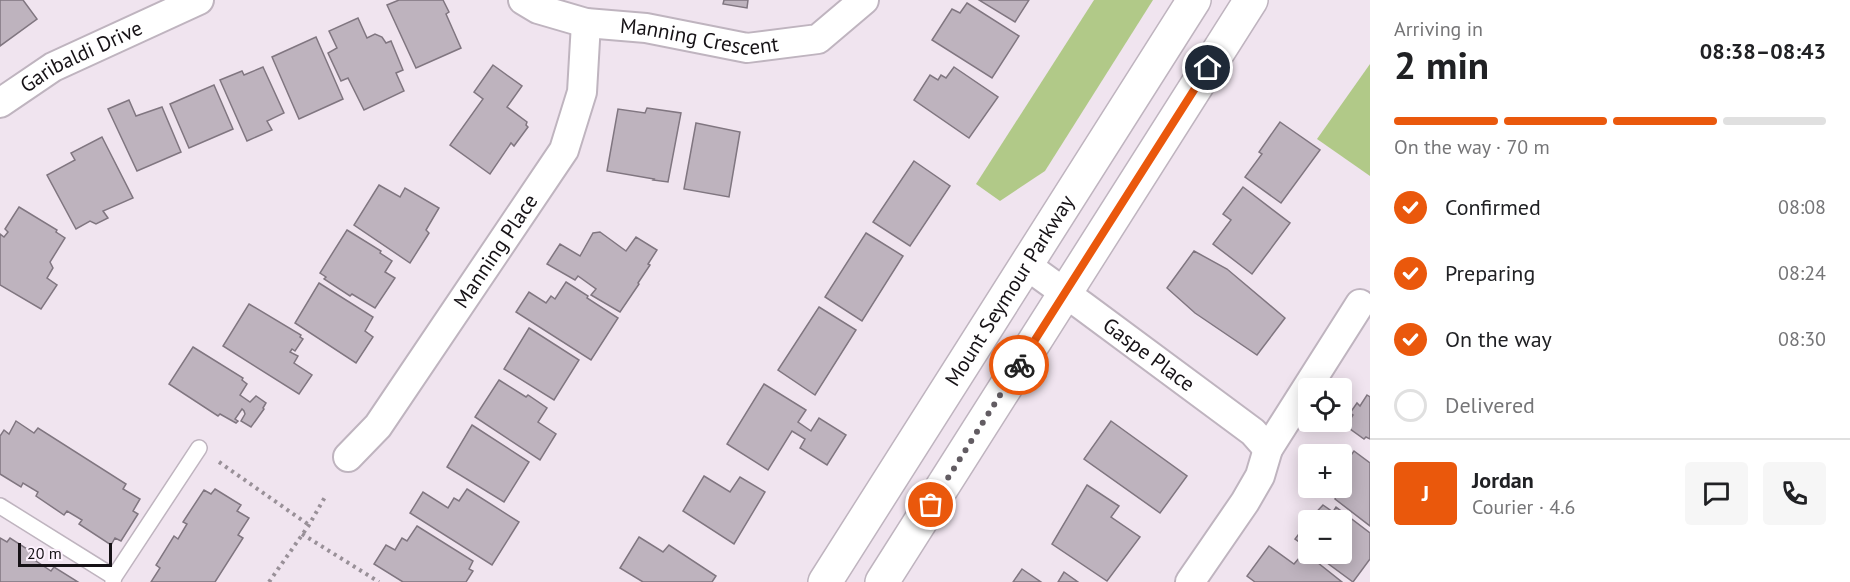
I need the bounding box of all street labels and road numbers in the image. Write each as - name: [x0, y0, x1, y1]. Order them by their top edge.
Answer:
- street label: Manning Crescent: [619, 12, 780, 61]
- street label: Garibaldi Drive: [15, 14, 146, 98]
- street label: Manning Place: [447, 189, 544, 313]
- street label: Mount Seymour Parkway: [939, 189, 1080, 391]
- street label: Gaspe Place: [1098, 311, 1200, 397]

